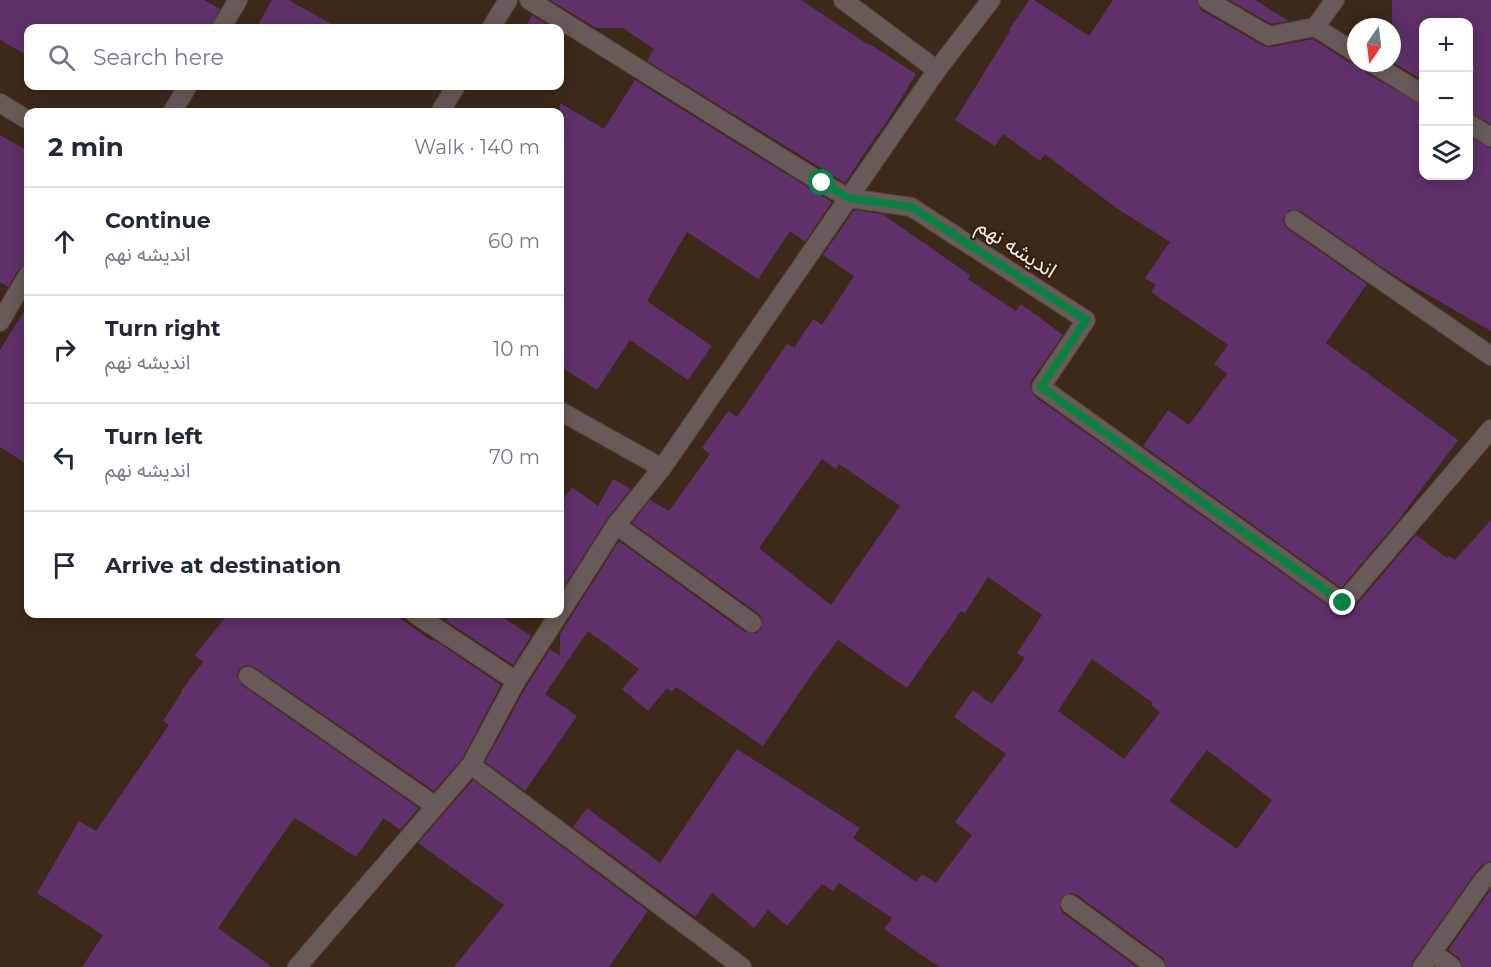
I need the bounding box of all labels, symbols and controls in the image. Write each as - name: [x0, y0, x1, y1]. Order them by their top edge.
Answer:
- north arrow: [1347, 18, 1401, 72]
- map controls: [1419, 18, 1473, 180]
- button: +: [1419, 18, 1473, 72]
- search box: [24, 24, 564, 90]
- icon: search: [45, 41, 78, 74]
- text: Search here: [93, 44, 224, 71]
- button: −: [1419, 72, 1473, 126]
- button: layers: [1419, 126, 1473, 180]
- text: 2 min: [48, 131, 124, 163]
- text: Walk · 140 m: [414, 135, 540, 159]
- route start: [808, 169, 834, 195]
- text: Continue: [105, 207, 211, 234]
- street label: اندیشه نهم: [971, 213, 1061, 285]
- icon: ahead: [48, 225, 81, 258]
- text: 60 m: [488, 229, 540, 253]
- text: اندیشه نهم: [105, 242, 190, 266]
- text: Turn right: [105, 315, 220, 342]
- icon: right: [48, 333, 81, 366]
- text: 10 m: [493, 337, 540, 361]
- text: اندیشه نهم: [105, 350, 190, 374]
- text: Turn left: [105, 423, 203, 450]
- icon: left: [48, 441, 81, 474]
- text: 70 m: [489, 445, 540, 469]
- text: اندیشه نهم: [105, 458, 190, 482]
- icon: arrive: [48, 549, 81, 582]
- text: Arrive at destination: [105, 552, 341, 579]
- route end: [1329, 589, 1355, 615]

